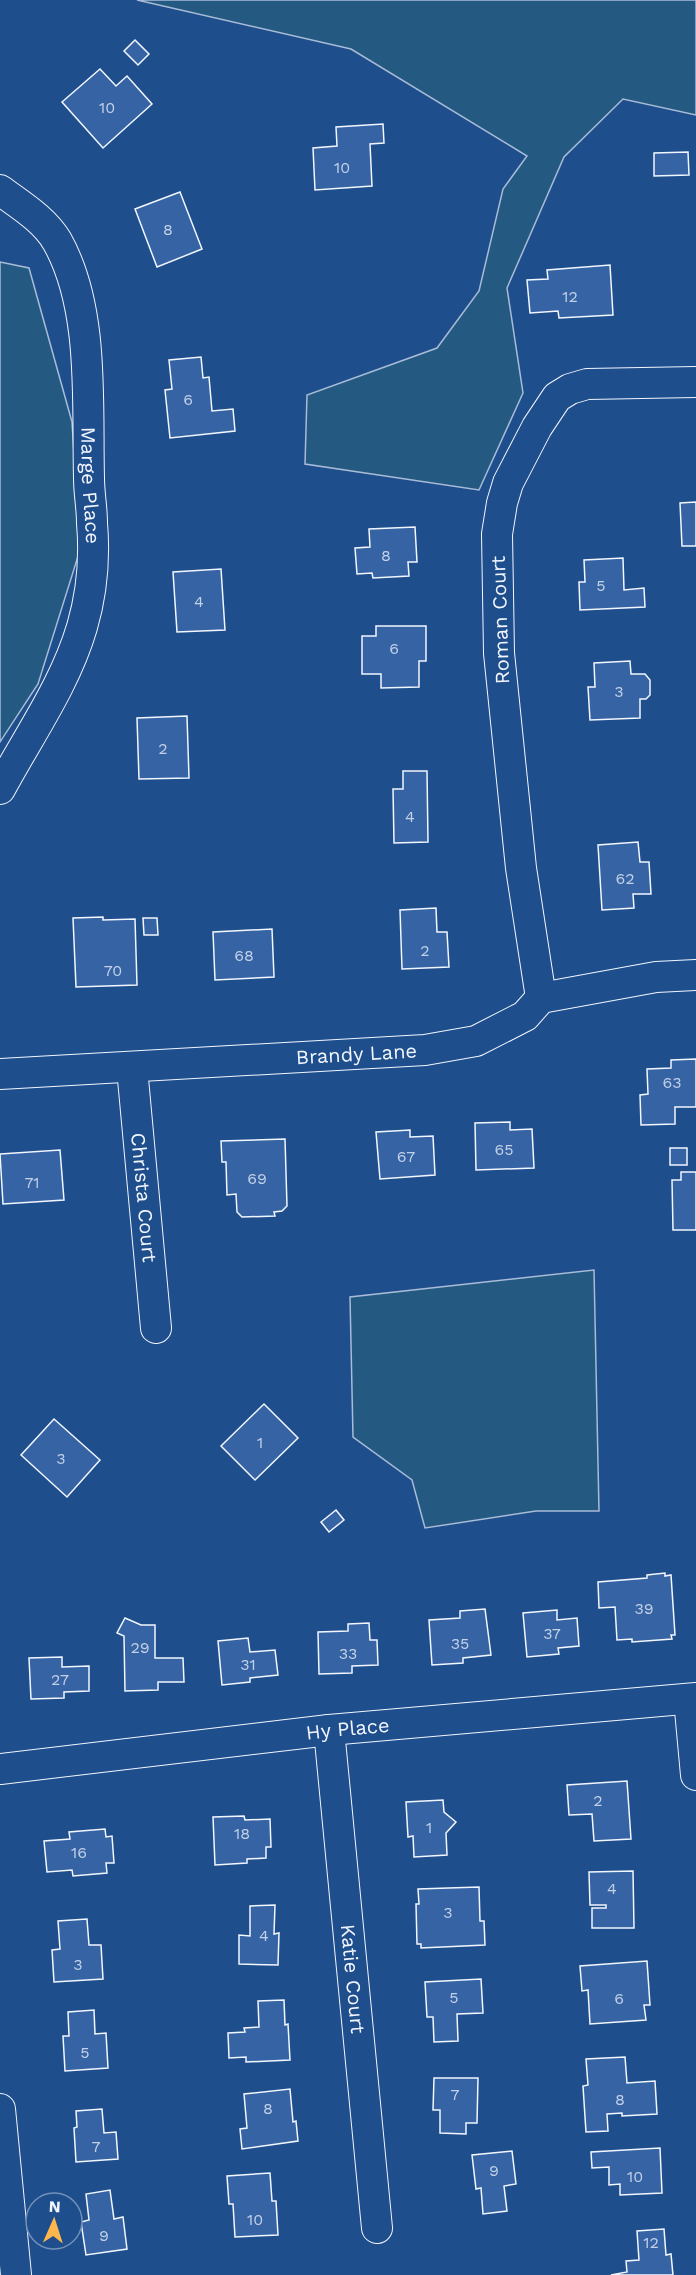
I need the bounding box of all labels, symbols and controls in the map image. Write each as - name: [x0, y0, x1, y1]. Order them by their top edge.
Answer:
- house number: 10: [99, 98, 115, 117]
- house number: 10: [334, 158, 350, 177]
- house number: 8: [163, 220, 173, 239]
- house number: 12: [562, 287, 578, 306]
- house number: 6: [183, 390, 193, 409]
- street label: Marge Place: [77, 427, 105, 544]
- house number: 8: [381, 546, 391, 565]
- street label: Roman Court: [486, 555, 514, 685]
- house number: 5: [596, 576, 606, 595]
- house number: 4: [194, 592, 204, 611]
- house number: 6: [389, 639, 399, 658]
- house number: 3: [614, 682, 624, 701]
- house number: 2: [158, 739, 168, 758]
- house number: 4: [405, 807, 415, 826]
- house number: 62: [615, 869, 635, 888]
- house number: 2: [420, 941, 430, 960]
- house number: 68: [234, 946, 254, 965]
- house number: 70: [104, 961, 122, 980]
- street label: Brandy Lane: [295, 1038, 418, 1069]
- house number: 63: [662, 1073, 682, 1092]
- street label: Christa Court: [126, 1131, 162, 1264]
- house number: 65: [494, 1140, 514, 1159]
- house number: 67: [397, 1147, 415, 1166]
- house number: 69: [247, 1169, 267, 1188]
- house number: 71: [24, 1173, 40, 1192]
- house number: 1: [257, 1433, 263, 1452]
- house number: 3: [56, 1449, 66, 1468]
- house number: 39: [634, 1599, 654, 1618]
- house number: 37: [543, 1624, 561, 1643]
- house number: 35: [451, 1634, 469, 1653]
- house number: 29: [130, 1638, 150, 1657]
- house number: 33: [339, 1644, 357, 1663]
- house number: 31: [240, 1655, 256, 1674]
- house number: 27: [51, 1670, 69, 1689]
- street label: Hy Place: [305, 1713, 390, 1745]
- house number: 2: [593, 1791, 603, 1810]
- house number: 1: [426, 1818, 432, 1837]
- house number: 18: [234, 1824, 250, 1843]
- house number: 16: [71, 1843, 87, 1862]
- house number: 4: [607, 1879, 617, 1898]
- house number: 3: [443, 1903, 453, 1922]
- street label: Katie Court: [336, 1923, 370, 2035]
- house number: 4: [259, 1926, 269, 1945]
- house number: 3: [73, 1955, 83, 1974]
- house number: 5: [449, 1988, 459, 2007]
- house number: 6: [614, 1989, 624, 2008]
- house number: 5: [80, 2043, 90, 2062]
- house number: 7: [451, 2085, 460, 2104]
- house number: 8: [615, 2090, 625, 2109]
- house number: 8: [263, 2099, 273, 2118]
- house number: 7: [92, 2137, 101, 2156]
- house number: 9: [489, 2161, 499, 2180]
- house number: 10: [627, 2167, 643, 2186]
- north arrow: [24, 2191, 84, 2251]
- text: N: [48, 2197, 61, 2216]
- house number: 10: [247, 2210, 263, 2229]
- house number: 9: [99, 2226, 109, 2245]
- house number: 12: [643, 2233, 659, 2252]

